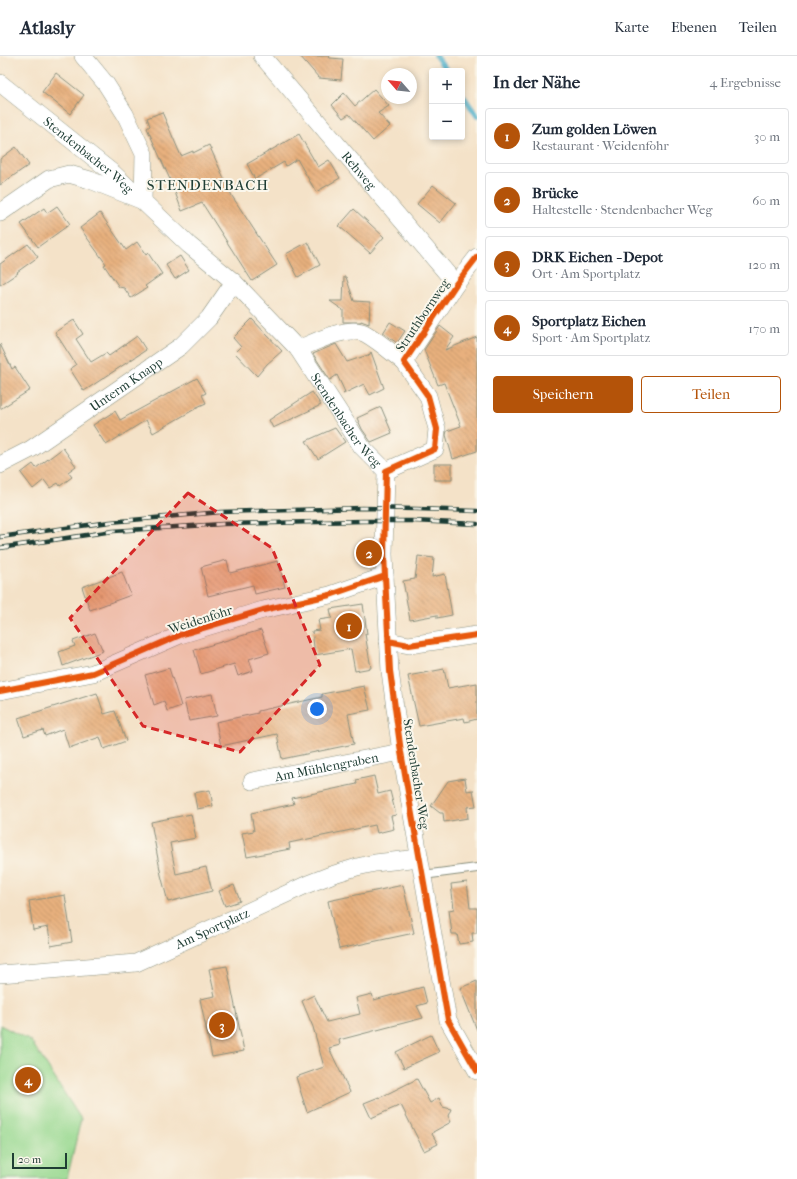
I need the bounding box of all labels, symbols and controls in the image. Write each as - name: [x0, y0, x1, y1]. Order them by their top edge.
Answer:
- text: Atlasly: [20, 17, 75, 39]
- text: Karte: [614, 19, 649, 36]
- text: Ebenen: [671, 19, 717, 36]
- text: Teilen: [739, 19, 777, 36]
- north arrow: [381, 68, 417, 104]
- map controls: [429, 68, 465, 140]
- button: +: [429, 68, 465, 104]
- text: In der Nähe: [493, 72, 580, 92]
- text: 4 Ergebnisse: [710, 75, 781, 90]
- button: −: [429, 104, 465, 140]
- street label: Stendenbacher Weg: [40, 114, 137, 197]
- text: Zum golden Löwen: [532, 120, 657, 138]
- text: 1: [505, 129, 509, 144]
- text: 30 m: [754, 129, 780, 144]
- text: Restaurant · Weidenfohr: [532, 138, 669, 153]
- street label: Rehweg: [338, 148, 380, 194]
- district label: STENDENBACH: [147, 176, 269, 194]
- text: Brücke: [532, 184, 578, 202]
- text: 2: [504, 193, 510, 208]
- text: 60 m: [752, 193, 780, 208]
- text: Haltestelle · Stendenbacher Weg: [532, 202, 712, 217]
- text: DRK Eichen - Depot: [532, 248, 663, 266]
- text: 3: [504, 257, 510, 272]
- text: 120 m: [748, 257, 780, 272]
- text: Ort · Am Sportplatz: [532, 266, 640, 281]
- street label: Struthbornweg: [392, 275, 453, 355]
- text: Sportplatz Eichen: [532, 312, 646, 330]
- text: 4: [503, 321, 511, 336]
- text: 170 m: [748, 321, 780, 336]
- text: Sport · Am Sportplatz: [532, 330, 650, 345]
- street label: Unterm Knapp: [87, 354, 165, 414]
- street label: Stendenbacher Weg: [308, 370, 385, 471]
- button: Speichern: [493, 376, 633, 413]
- button: Teilen: [641, 376, 781, 413]
- pin: 2: [356, 538, 382, 568]
- street label: Weidenfohr: [165, 602, 235, 637]
- pin: 1: [336, 611, 362, 641]
- your location: [307, 699, 327, 719]
- street label: Stendenbacher Weg: [400, 718, 433, 832]
- street label: Am Mühlengraben: [273, 749, 380, 785]
- street label: Am Sportplatz: [172, 905, 252, 952]
- pin: 3: [209, 1010, 235, 1040]
- pin: 4: [15, 1065, 41, 1095]
- scale bar: [12, 1151, 67, 1170]
- text: 20 m: [18, 1153, 41, 1166]

